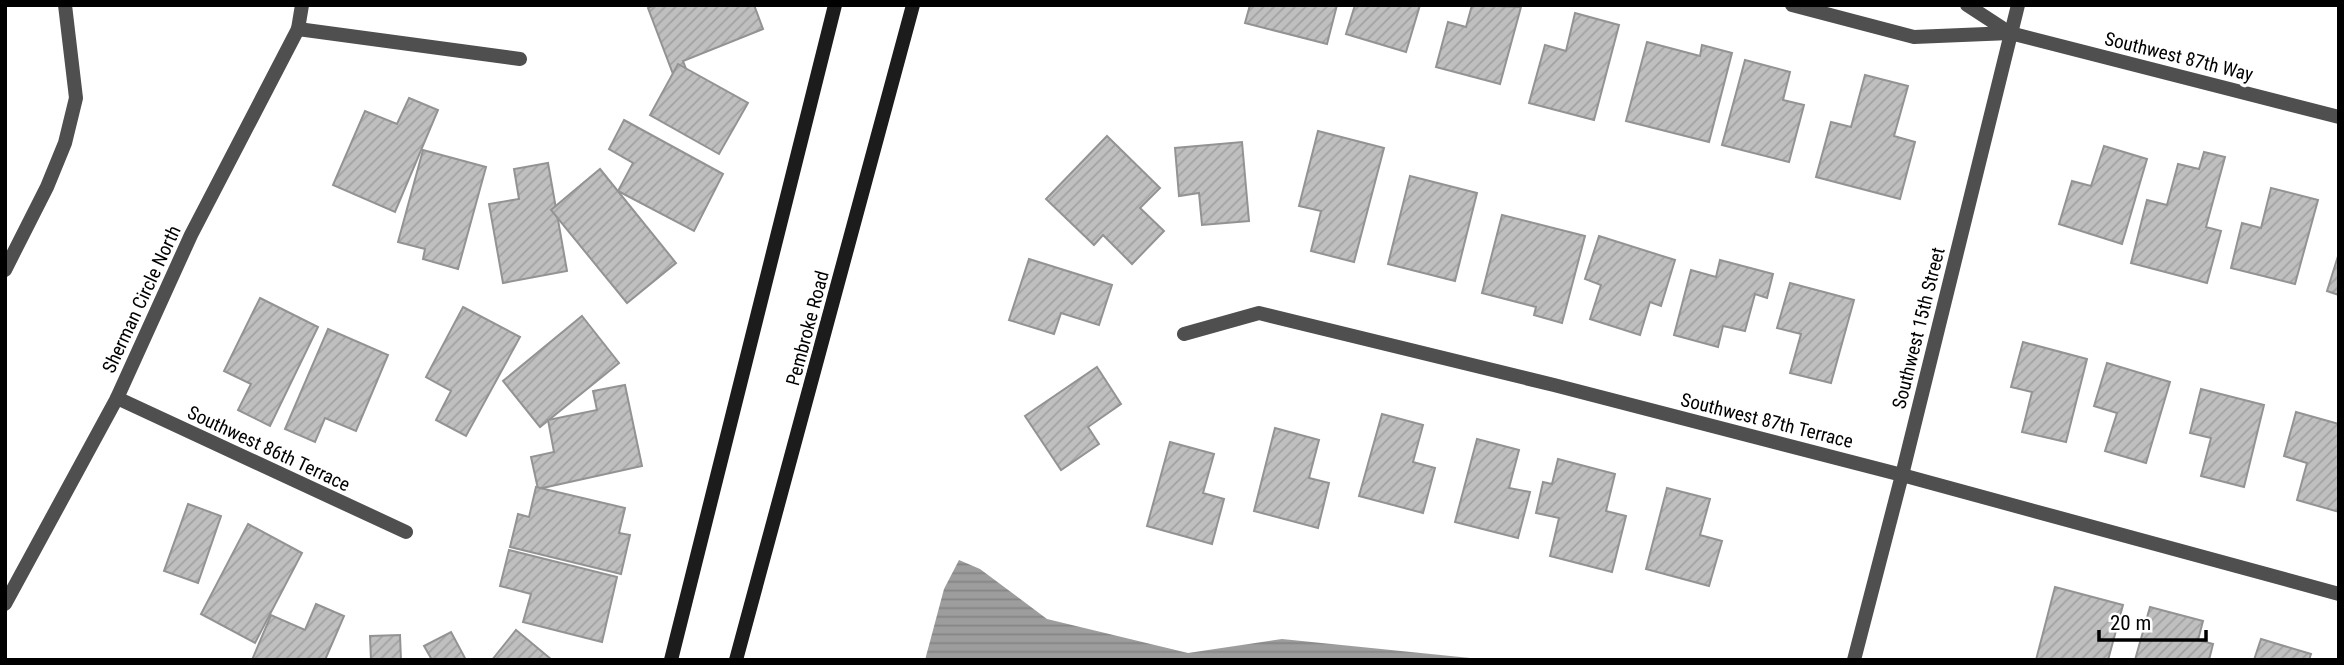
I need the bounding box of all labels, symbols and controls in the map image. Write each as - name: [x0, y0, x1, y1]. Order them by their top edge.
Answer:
- street label: Southwest 87th Way: [2102, 27, 2256, 86]
- street label: Sherman Circle North: [97, 222, 186, 377]
- street label: Southwest 15th Street: [1887, 245, 1950, 411]
- street label: Pembroke Road: [781, 268, 834, 388]
- street label: Southwest 87th Terrace: [1678, 388, 1855, 453]
- street label: Southwest 86th Terrace: [184, 401, 354, 496]
- scale bar: [2099, 598, 2206, 642]
- text: 20 m: [2110, 611, 2151, 635]

